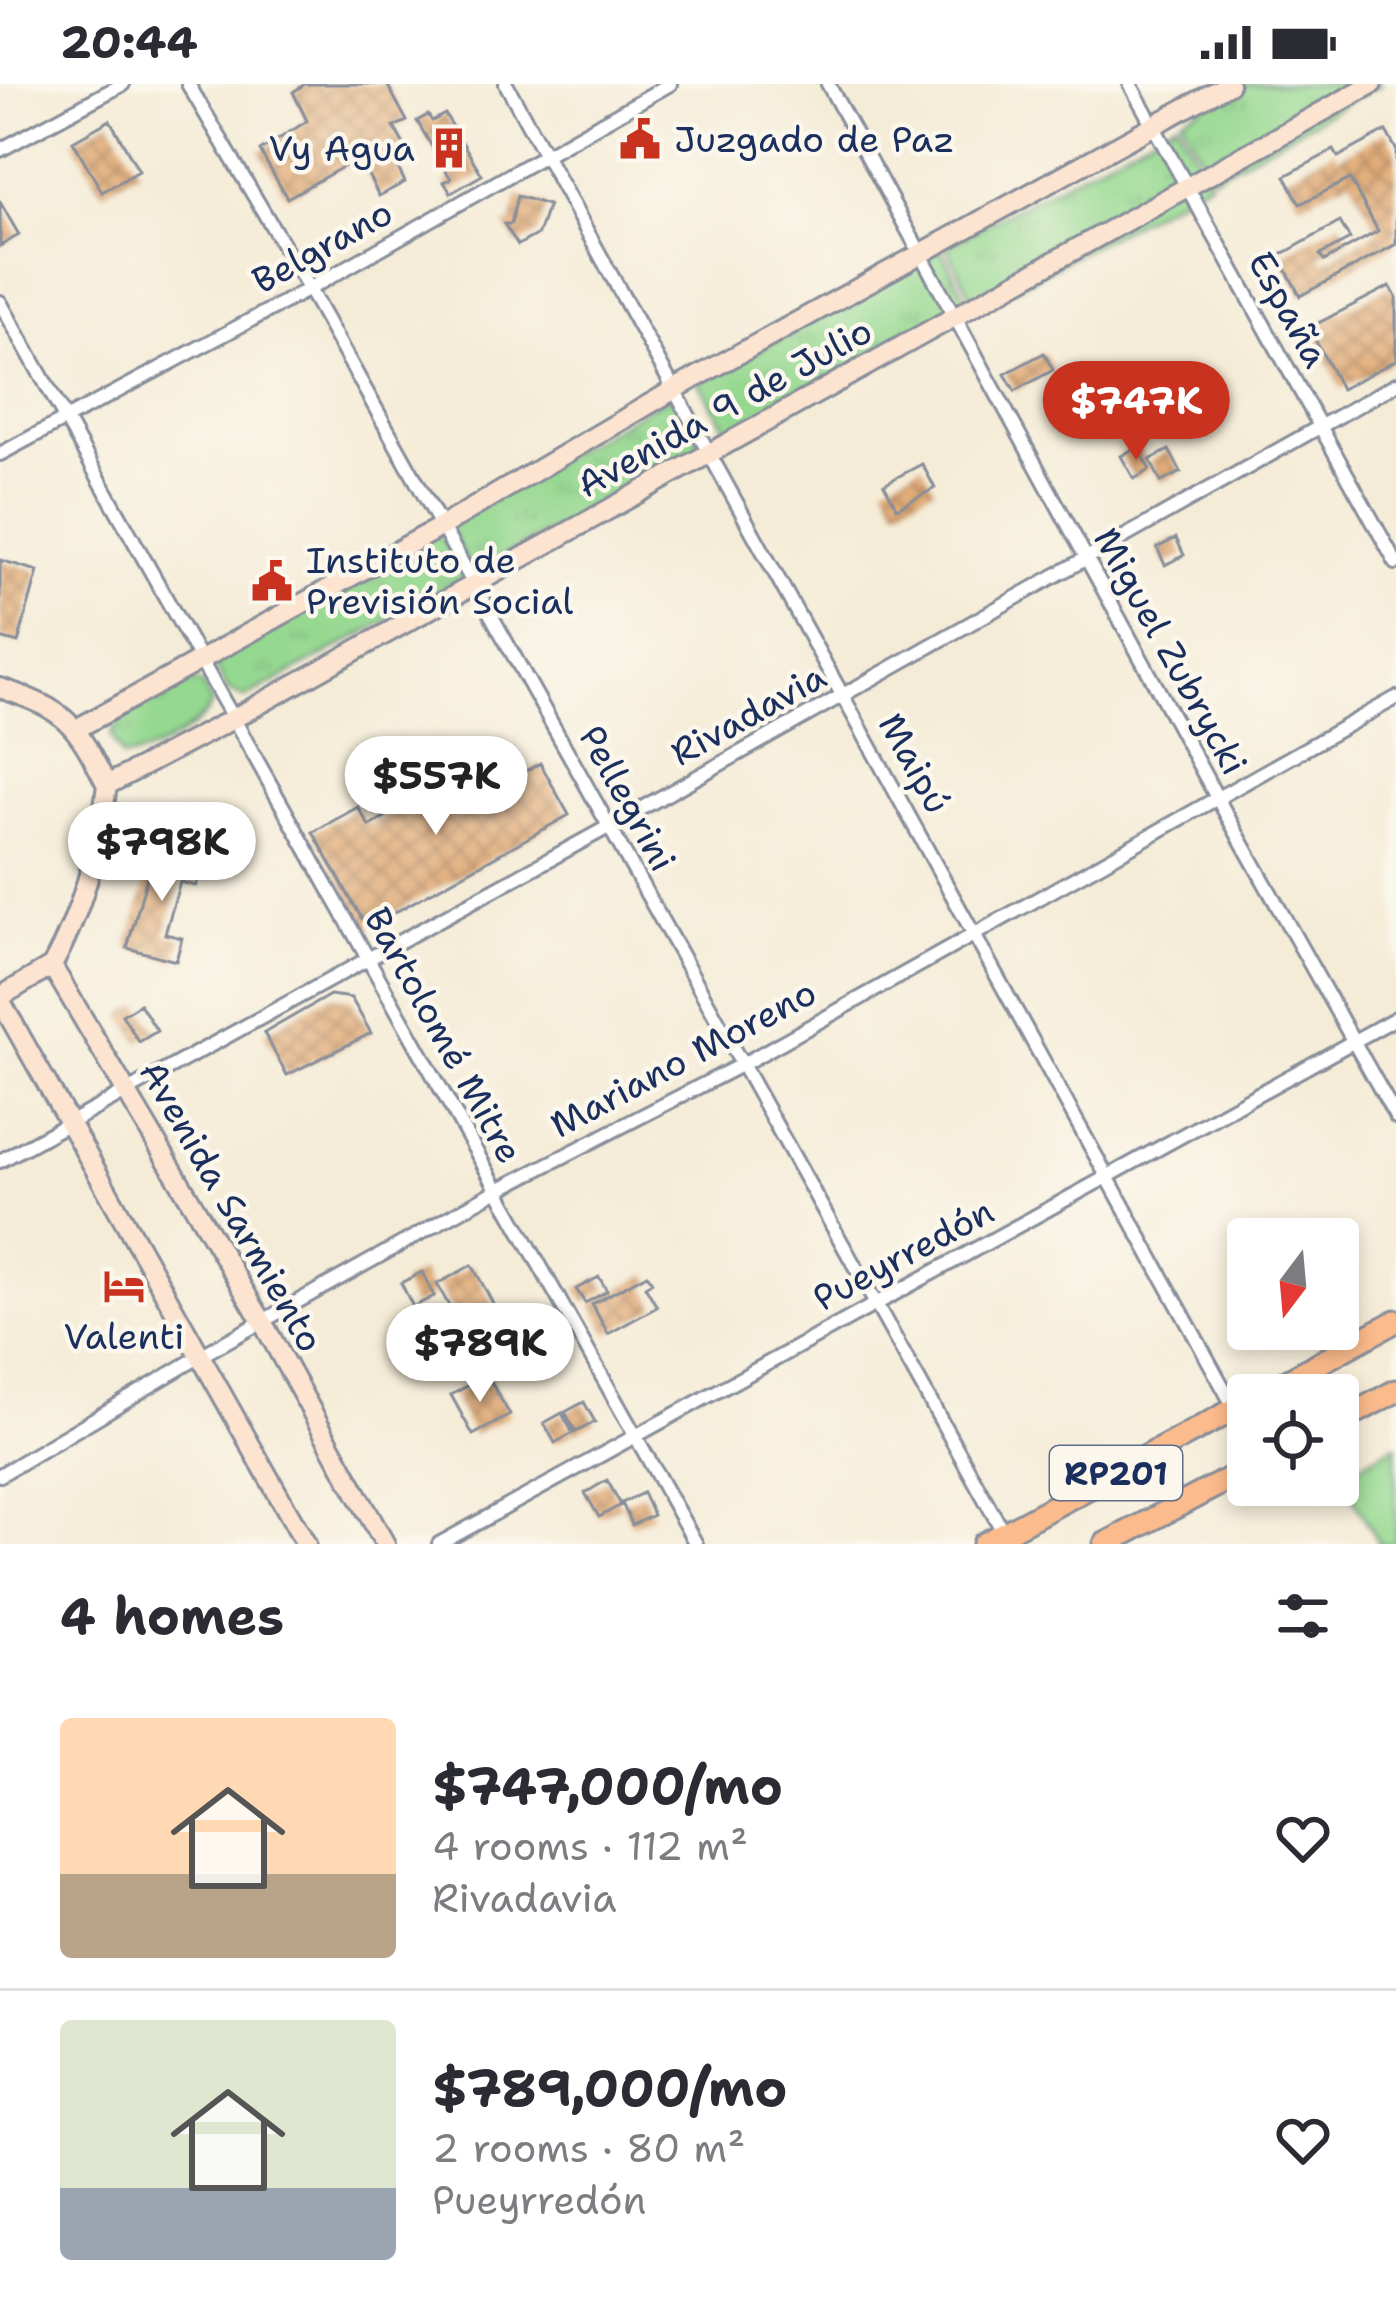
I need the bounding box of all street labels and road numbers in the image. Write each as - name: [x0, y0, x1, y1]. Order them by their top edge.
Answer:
- street label: Belgrano: [243, 188, 401, 305]
- street label: España: [1237, 242, 1341, 376]
- street label: Avenida 9 de Julio: [568, 306, 881, 509]
- street label: Miguel Zubrycki: [1082, 519, 1259, 784]
- street label: Rivadavia: [662, 652, 835, 777]
- street label: Maipú: [867, 704, 962, 822]
- street label: Pellegrini: [567, 717, 688, 880]
- street label: Bartolomé Mitre: [353, 899, 534, 1172]
- street label: Mariano Moreno: [542, 968, 825, 1149]
- street label: Avenida Sarmiento: [128, 1052, 335, 1361]
- street label: Pueyrredón: [804, 1186, 1002, 1323]
- road number: RP201: [1050, 1446, 1182, 1500]

